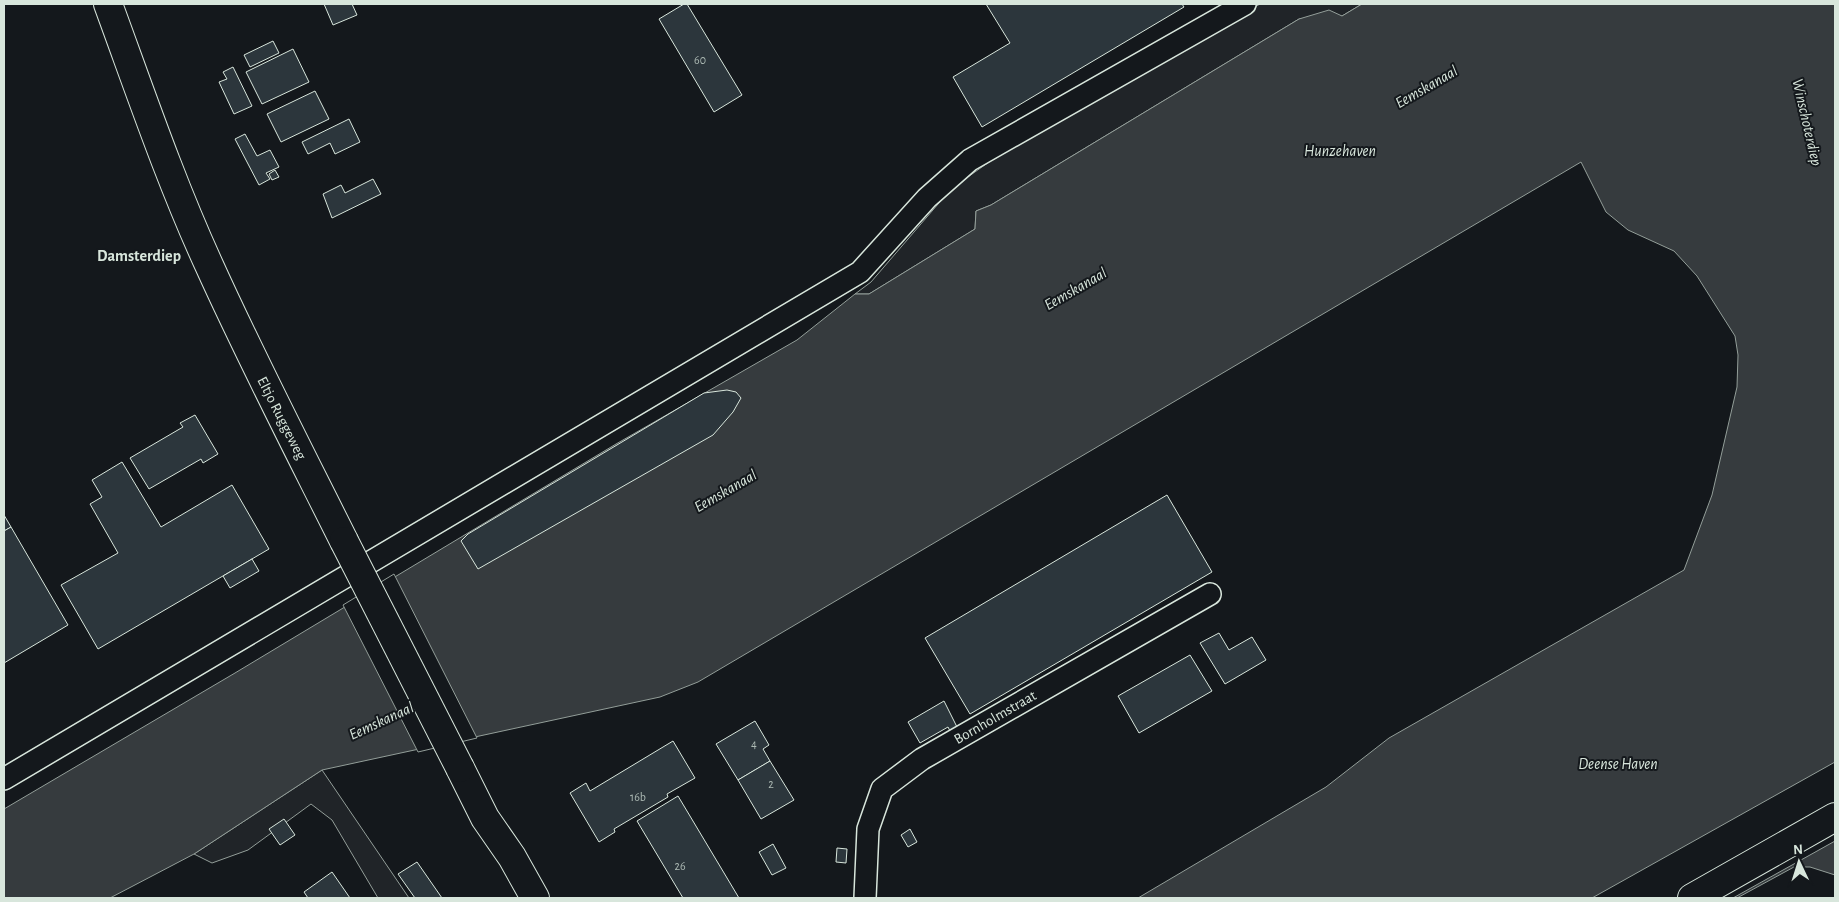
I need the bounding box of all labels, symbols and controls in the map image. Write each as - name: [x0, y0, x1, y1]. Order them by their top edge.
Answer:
- house number: 60: [694, 54, 706, 66]
- water label: Eemskanaal: [1392, 63, 1461, 111]
- water label: Winschoterdiep: [1788, 77, 1825, 168]
- water label: Hunzehaven: [1304, 143, 1376, 159]
- district label: Damsterdiep: [97, 248, 181, 264]
- water label: Eemskanaal: [1041, 265, 1110, 313]
- street label: Eltjo Ruggeweg: [254, 374, 309, 463]
- water label: Eemskanaal: [691, 467, 760, 515]
- street label: Bornholmstraat: [952, 688, 1039, 747]
- water label: Eemskanaal: [347, 699, 416, 743]
- house number: 4: [751, 738, 757, 750]
- water label: Deense Haven: [1578, 756, 1658, 772]
- house number: 2: [768, 778, 774, 790]
- house number: 16b: [630, 791, 646, 803]
- north arrow: [1774, 837, 1824, 887]
- text: N: [1793, 843, 1804, 857]
- house number: 26: [674, 860, 686, 872]

